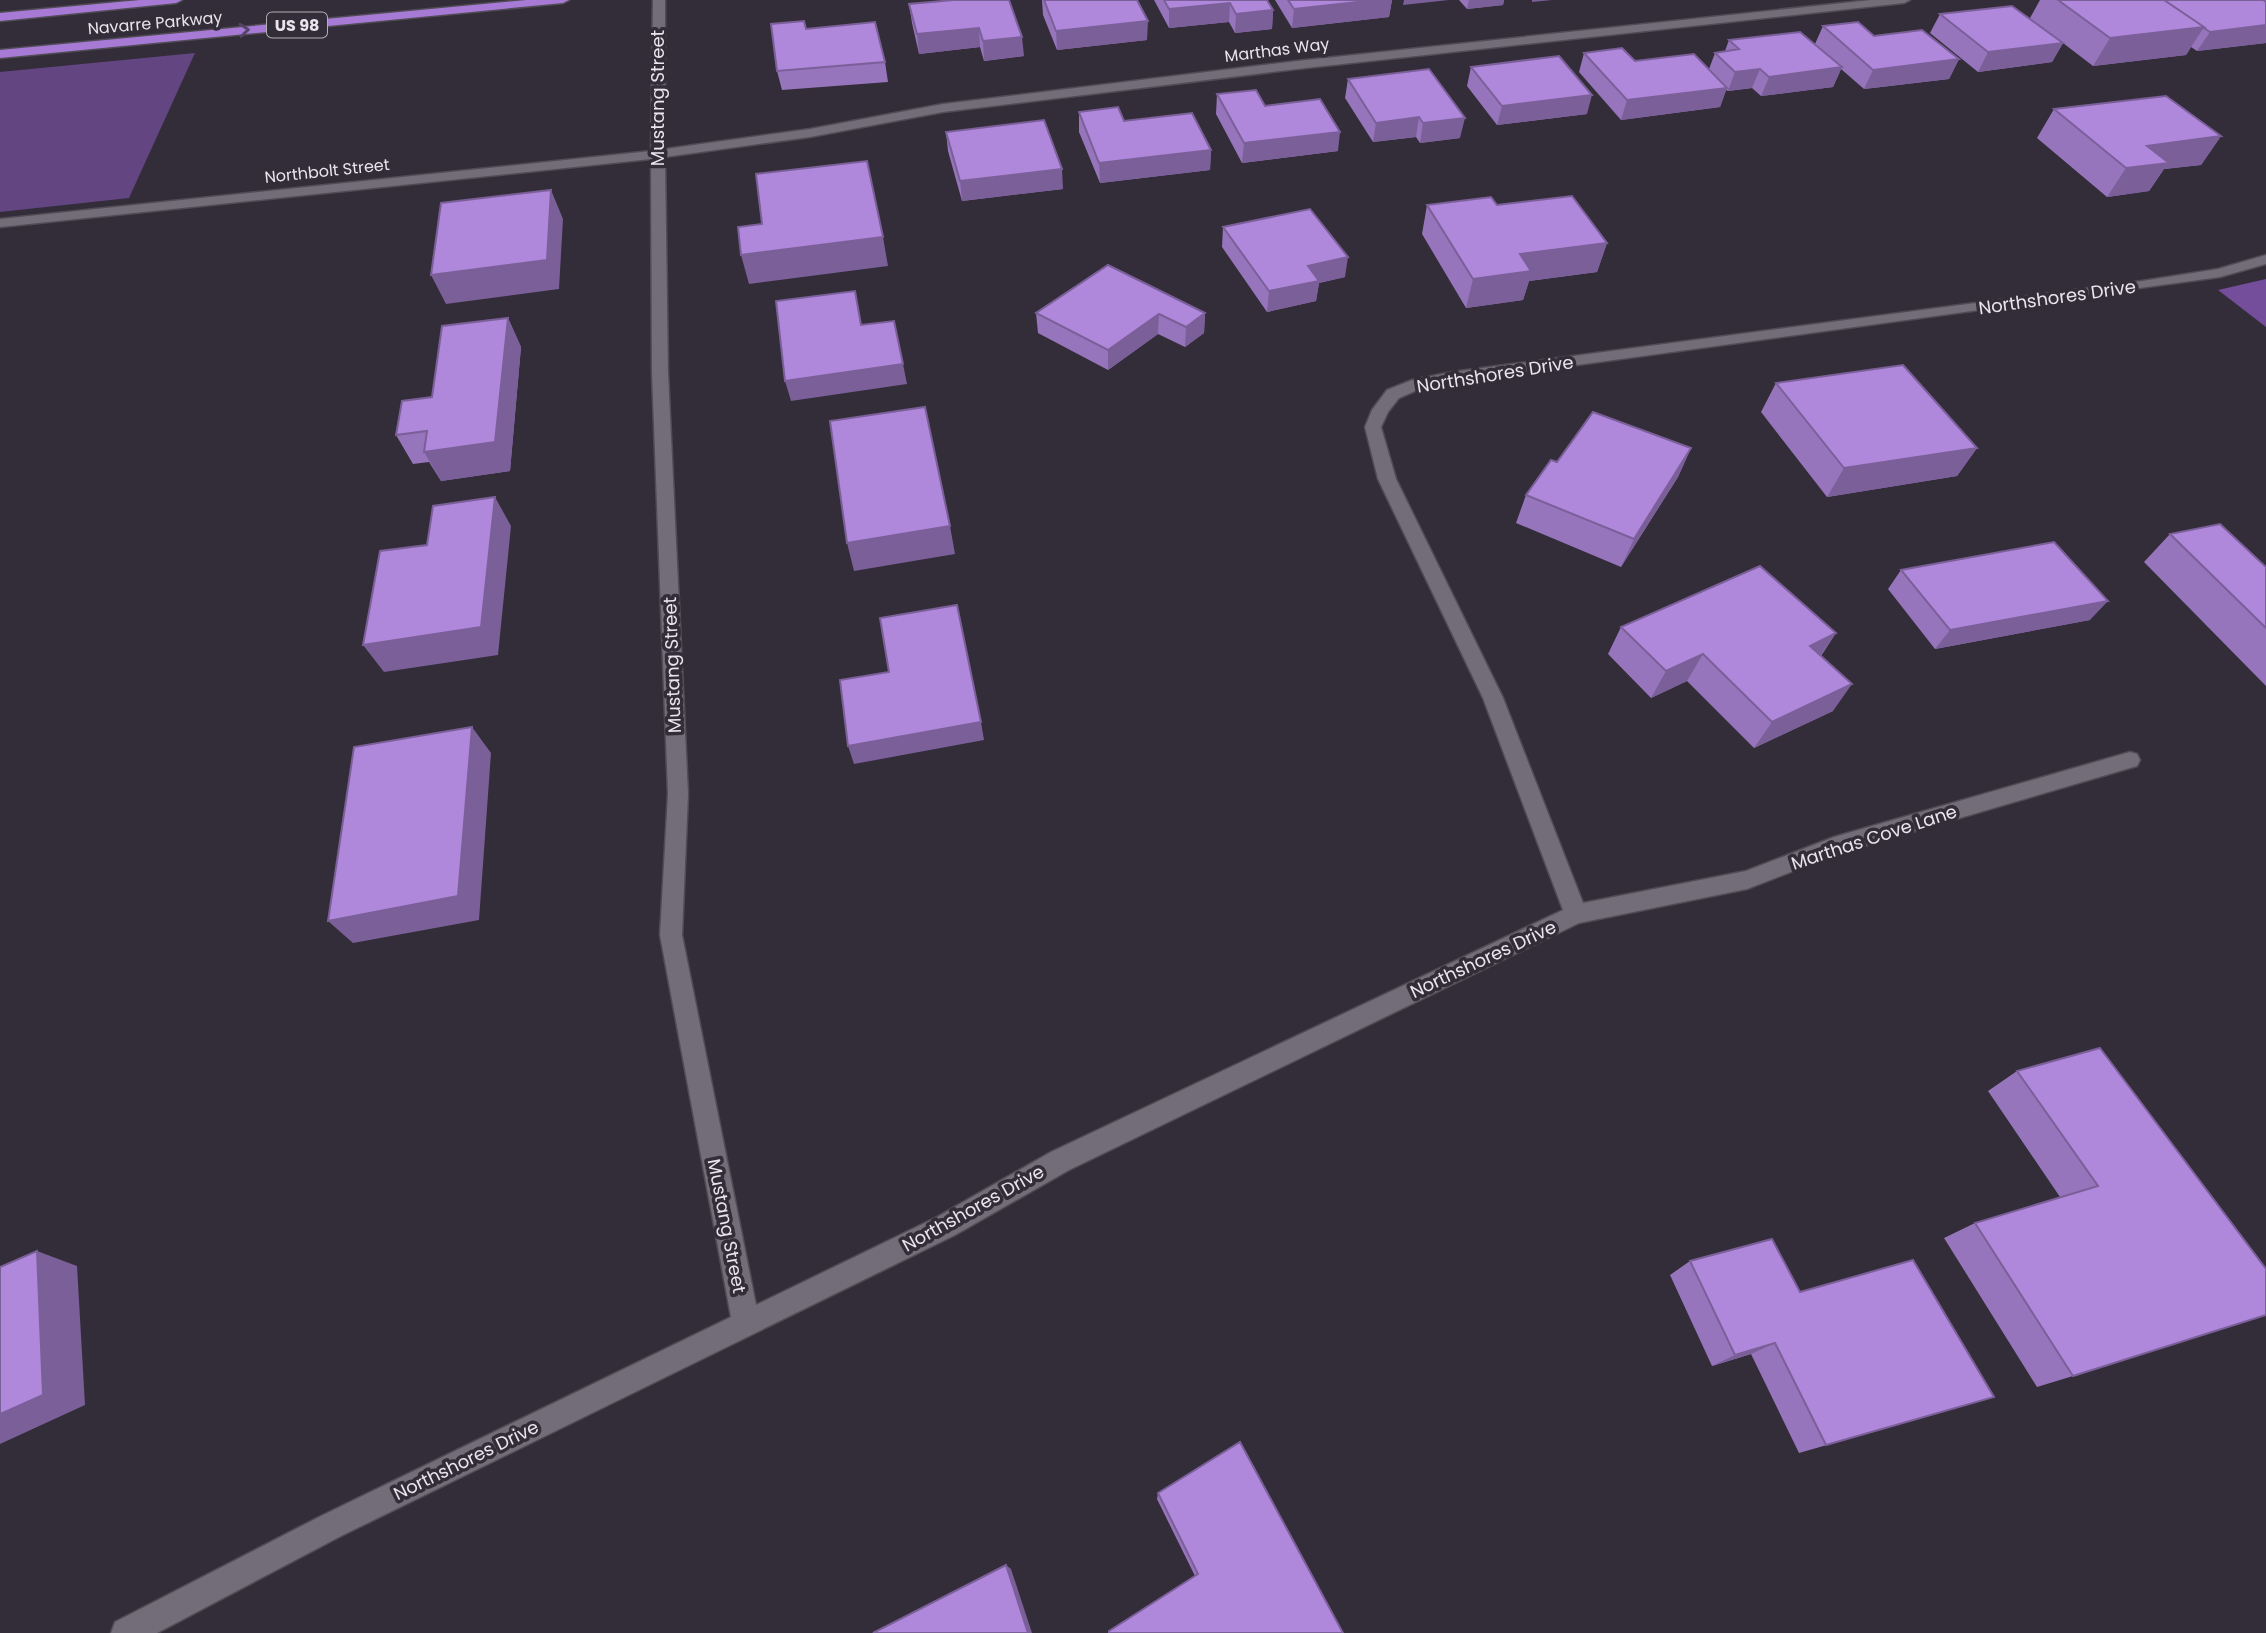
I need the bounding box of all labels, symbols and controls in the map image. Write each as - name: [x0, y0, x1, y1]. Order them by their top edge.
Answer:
- street label: Navarre Parkway: [87, 6, 223, 40]
- road number: US 98: [267, 13, 327, 38]
- one-way arrow: [239, 23, 250, 38]
- street label: Mustang Street: [645, 30, 670, 166]
- street label: Marthas Way: [1223, 32, 1331, 68]
- street label: Northbolt Street: [263, 153, 391, 189]
- street label: Northshores Drive: [1977, 274, 2137, 320]
- street label: Northshores Drive: [1415, 349, 1575, 399]
- street label: Mustang Street: [657, 596, 687, 734]
- street label: Marthas Cove Lane: [1788, 798, 1960, 876]
- street label: Northshores Drive: [1406, 914, 1560, 1004]
- street label: Mustang Street: [702, 1157, 752, 1295]
- street label: Northshores Drive: [898, 1159, 1048, 1257]
- street label: Northshores Drive: [389, 1414, 543, 1506]

